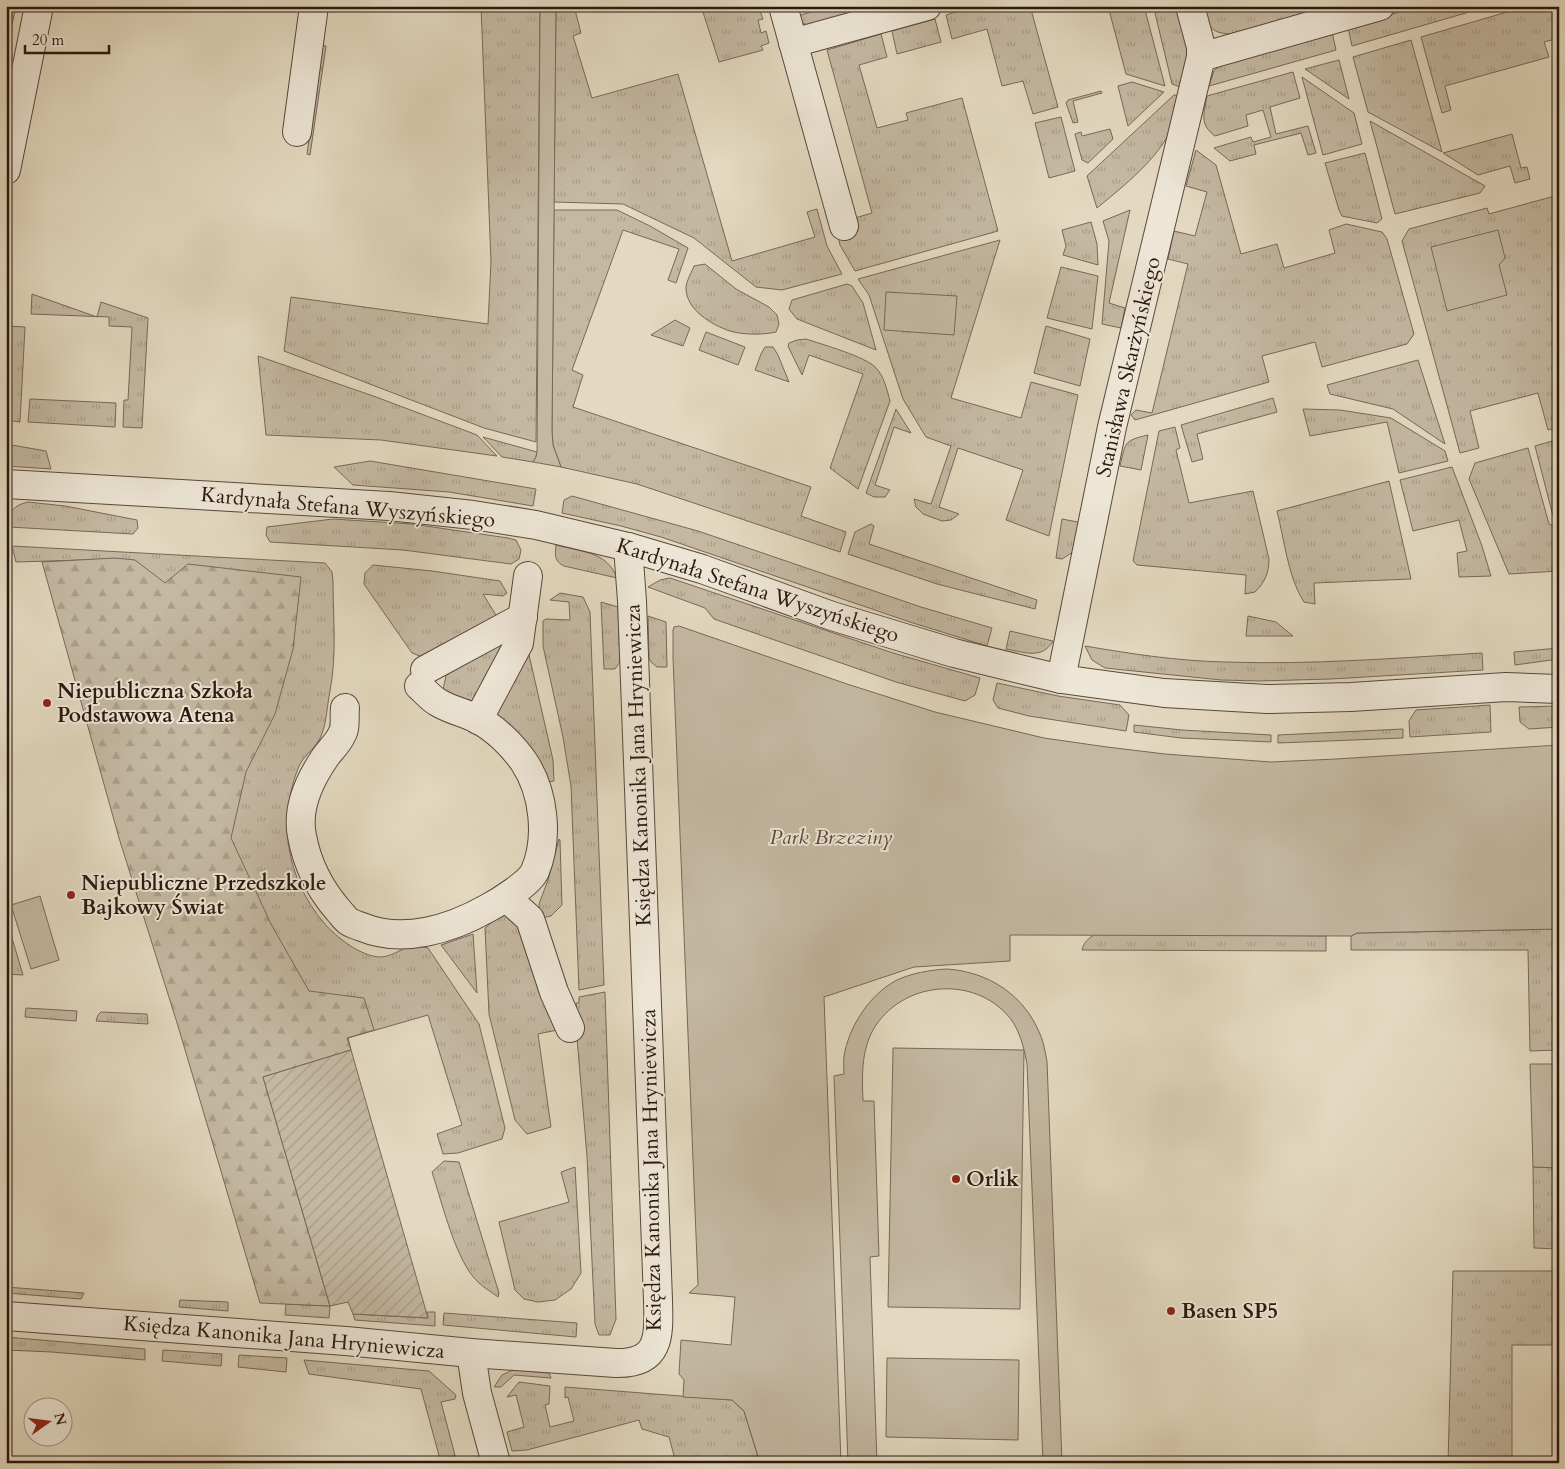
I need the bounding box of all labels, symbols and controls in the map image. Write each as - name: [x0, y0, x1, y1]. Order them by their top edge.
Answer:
- scale bar: [25, 22, 109, 54]
- text: 20 m: [32, 30, 64, 50]
- street label: Stanisława Skarżyńskiego: [1089, 254, 1168, 480]
- street label: Kardynała Stefana Wyszyńskiego: [199, 480, 496, 535]
- street label: Kardynała Stefana Wyszyńskiego: [613, 531, 903, 650]
- street label: Księdza Kanonika Jana Hryniewicza: [618, 603, 659, 927]
- place label: Niepubliczna Szkoła Podstawowa Atena: [57, 677, 253, 730]
- marker: Niepubliczna Szkoła Podstawowa Atena: [41, 697, 53, 709]
- park label: Park Brzeziny: [770, 823, 892, 852]
- place label: Niepubliczne Przedszkole Bajkowy Świat: [81, 869, 326, 922]
- marker: Niepubliczne Przedszkole Bajkowy Świat: [65, 889, 77, 901]
- street label: Księdza Kanonika Jana Hryniewicza: [634, 1009, 669, 1331]
- place label: Orlik: [966, 1165, 1019, 1194]
- marker: Orlik: [950, 1173, 962, 1185]
- place label: Basen SP5: [1181, 1297, 1278, 1326]
- marker: Basen SP5: [1165, 1305, 1177, 1317]
- street label: Księdza Kanonika Jana Hryniewicza: [122, 1309, 446, 1366]
- north arrow: [22, 1396, 72, 1446]
- text: N: [49, 1411, 71, 1427]

